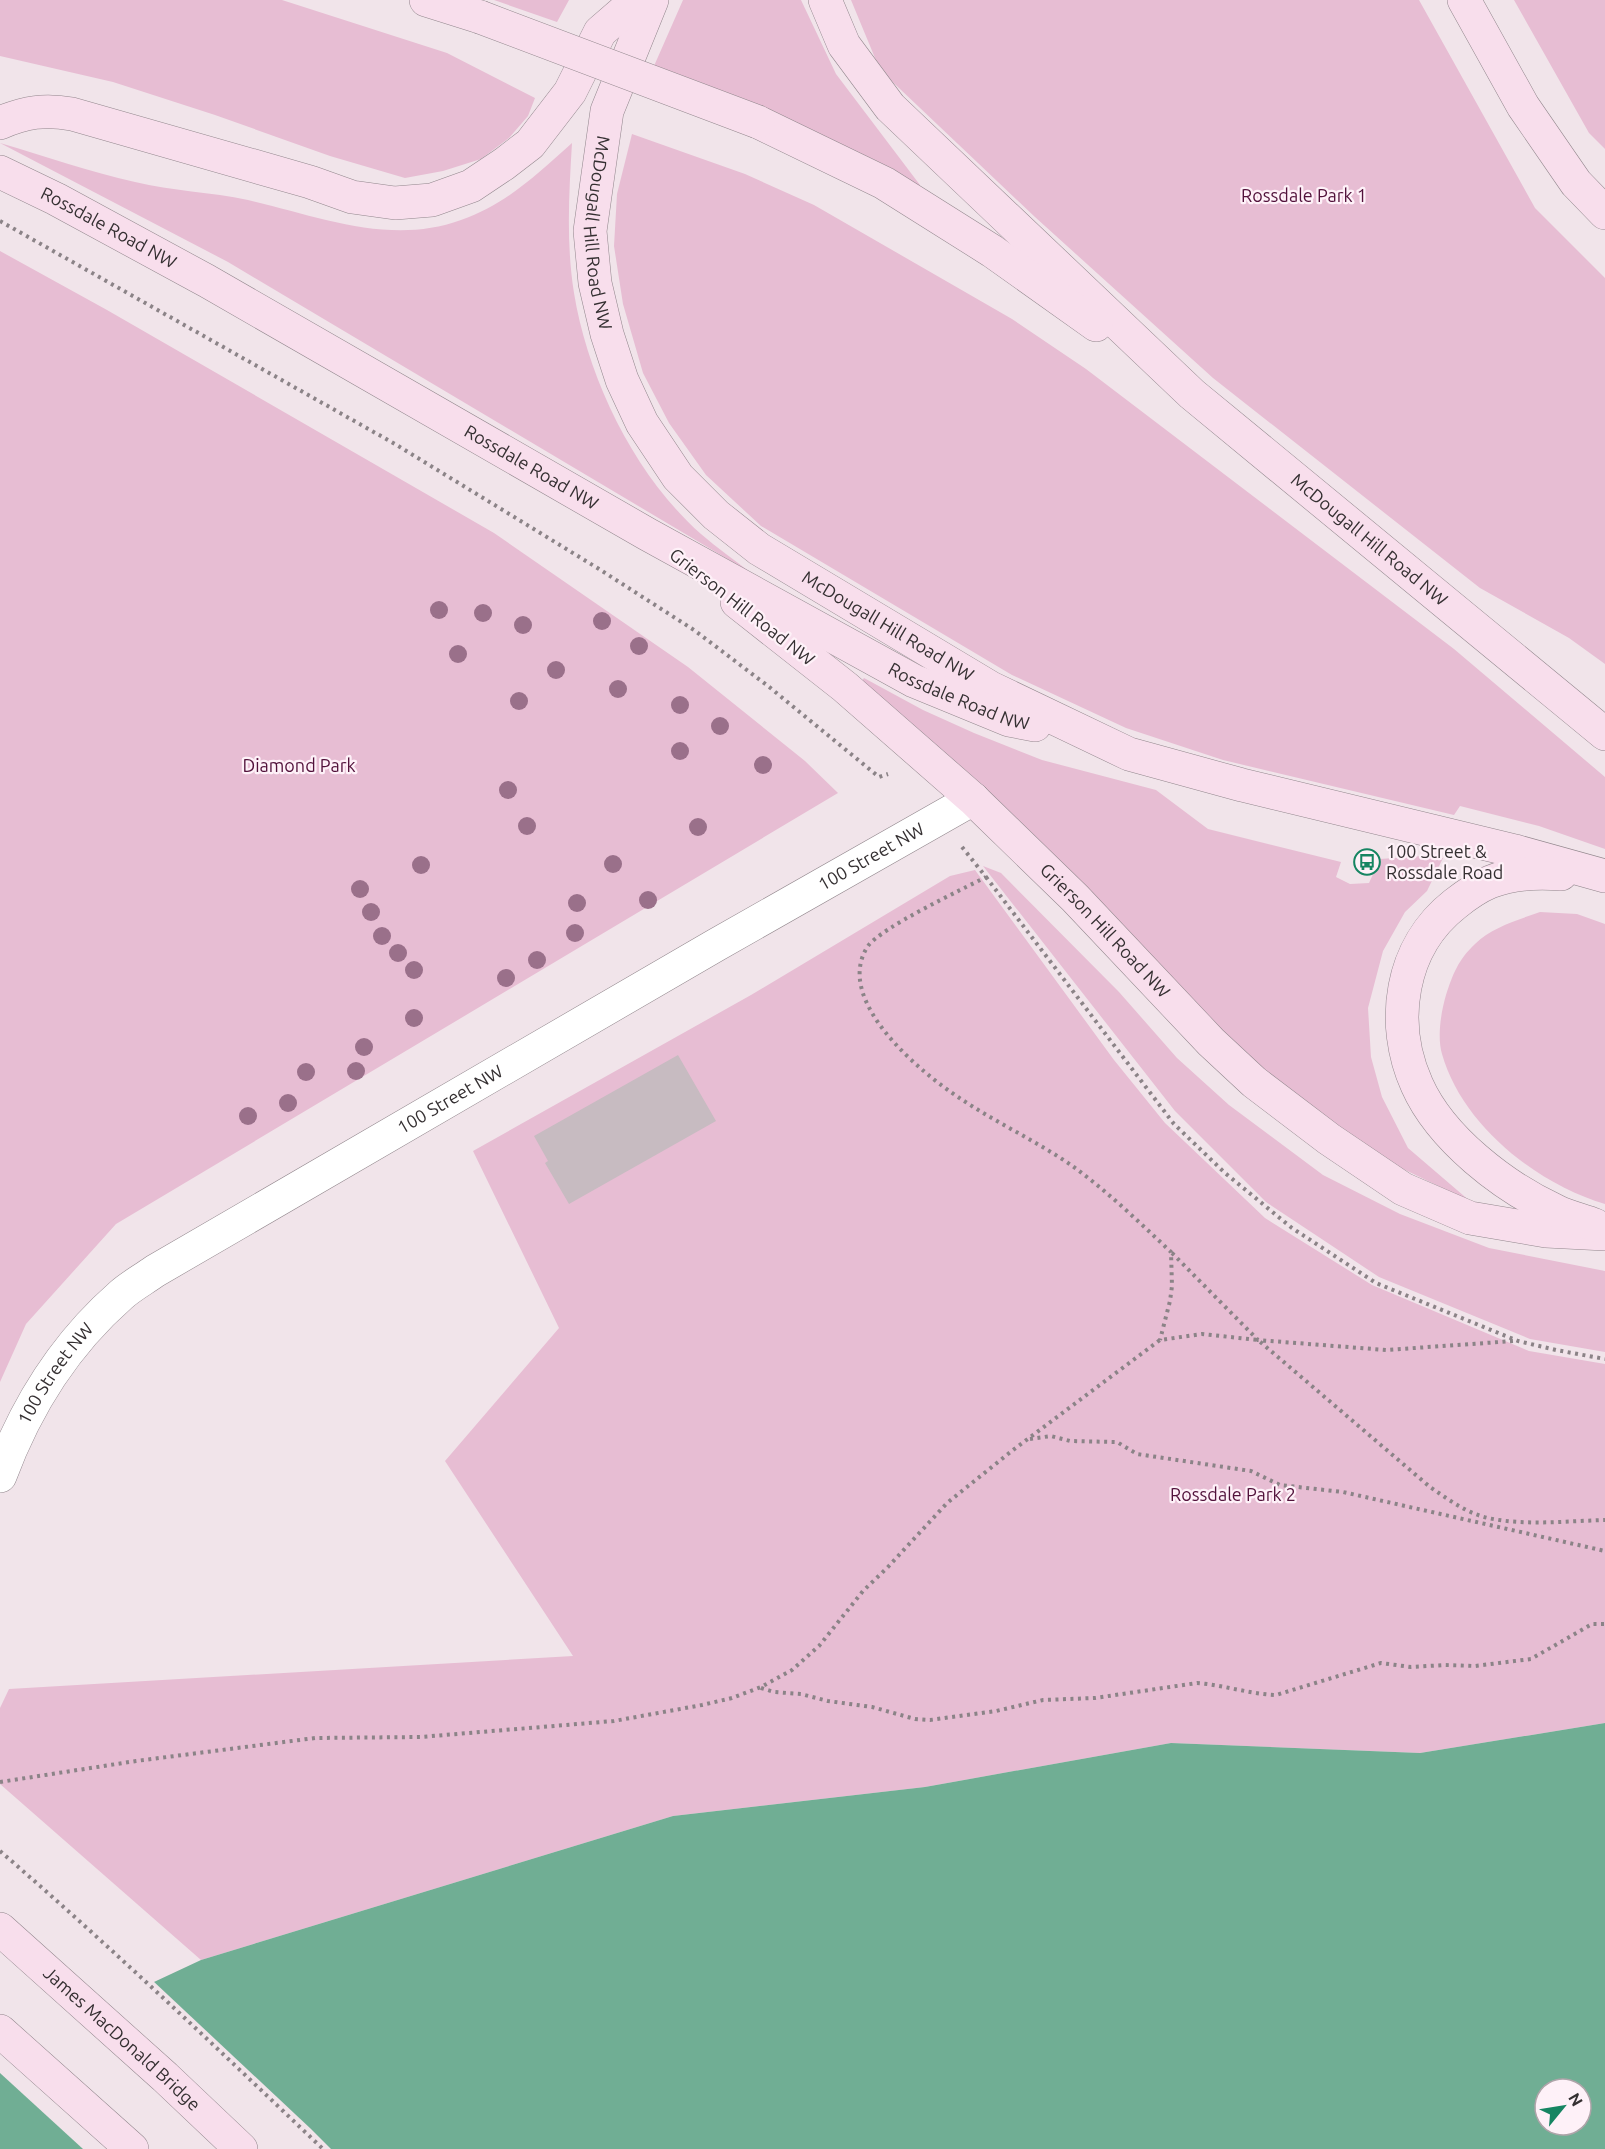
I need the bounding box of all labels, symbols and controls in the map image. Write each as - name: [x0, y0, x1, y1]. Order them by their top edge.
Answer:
- street label: McDougall Hill Road NW: [581, 135, 617, 332]
- street label: Rossdale Road NW: [38, 182, 181, 272]
- park label: Rossdale Park 1: [1241, 185, 1367, 205]
- street label: Rossdale Road NW: [461, 420, 602, 513]
- street label: McDougall Hill Road NW: [1288, 469, 1452, 609]
- street label: Grierson Hill Road NW: [666, 543, 819, 669]
- street label: McDougall Hill Road NW: [799, 566, 978, 685]
- street label: Rossdale Road NW: [885, 658, 1032, 733]
- park label: Diamond Park: [242, 755, 356, 775]
- street label: 100 Street NW: [814, 818, 928, 894]
- place label: 100 Street & Rossdale Road: [1386, 841, 1503, 882]
- bus stop icon: 100 Street & Rossdale Road: [1352, 847, 1382, 877]
- street label: Grierson Hill Road NW: [1037, 859, 1175, 1001]
- street label: 100 Street NW: [393, 1060, 506, 1137]
- street label: 100 Street NW: [13, 1318, 97, 1427]
- park label: Rossdale Park 2: [1170, 1484, 1296, 1504]
- street label: James MacDonald Bridge: [40, 1962, 205, 2114]
- north arrow: [1533, 2077, 1593, 2137]
- text: N: [1565, 2090, 1587, 2109]

